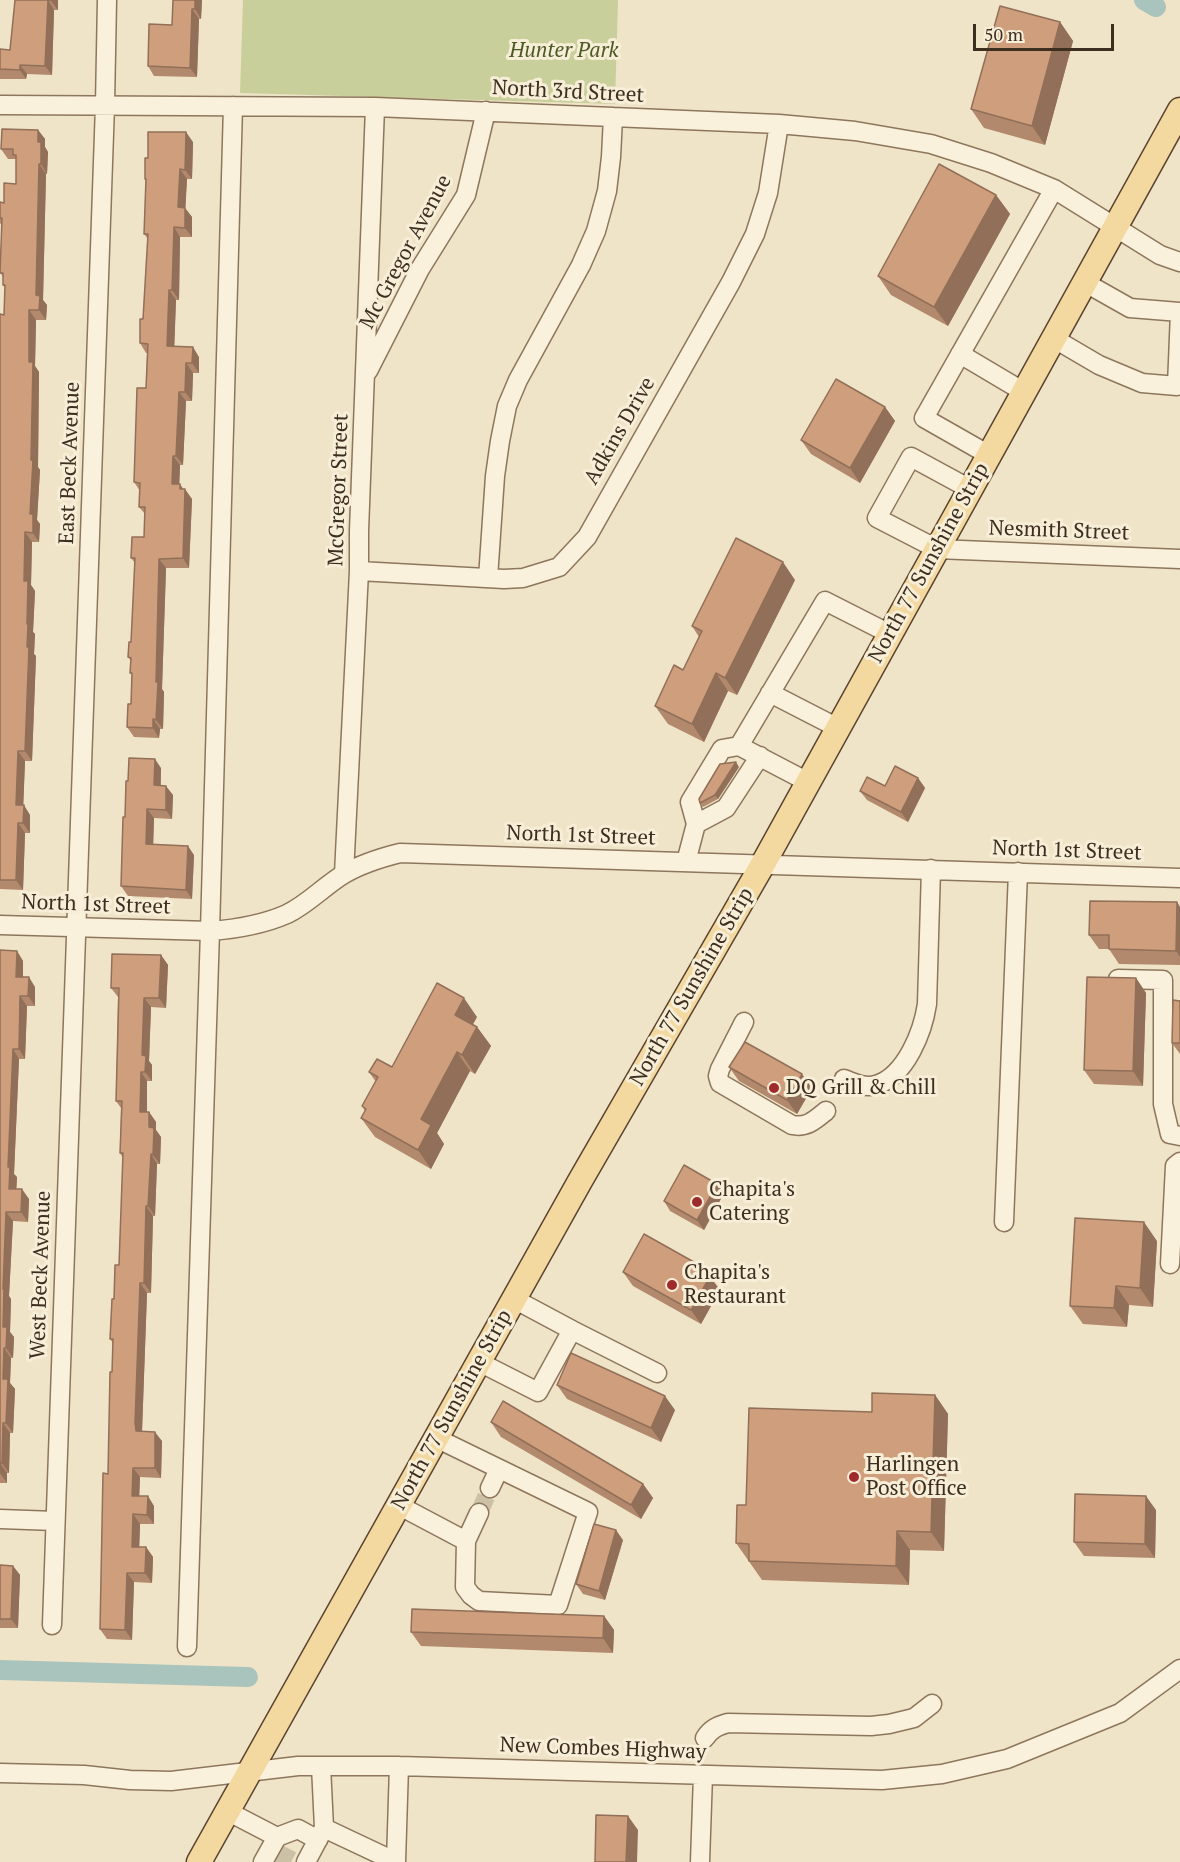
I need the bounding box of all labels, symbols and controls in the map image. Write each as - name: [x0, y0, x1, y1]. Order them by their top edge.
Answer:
- scale bar: [976, 12, 1117, 50]
- text: 50 m: [984, 22, 1023, 46]
- park label: Hunter Park: [509, 38, 619, 64]
- street label: North 3rd Street: [491, 75, 645, 109]
- street label: Mc Gregor Avenue: [355, 171, 457, 333]
- street label: Adkins Drive: [579, 373, 661, 489]
- street label: East Beck Avenue: [55, 381, 85, 545]
- street label: McGregor Street: [324, 413, 354, 567]
- street label: North 77 Sunshine Strip: [864, 459, 994, 667]
- street label: Nesmith Street: [988, 516, 1130, 546]
- street label: North 1st Street: [506, 821, 656, 851]
- street label: North 1st Street: [992, 836, 1142, 866]
- street label: North 77 Sunshine Strip: [625, 883, 759, 1091]
- street label: North 1st Street: [21, 890, 171, 920]
- place label: DQ Grill & Chill: [786, 1075, 936, 1101]
- marker: DQ Grill & Chill: [767, 1081, 781, 1095]
- place label: Chapita's Catering: [709, 1177, 795, 1227]
- street label: West Beck Avenue: [25, 1190, 57, 1360]
- marker: Chapita's Catering: [690, 1195, 704, 1209]
- place label: Chapita's Restaurant: [684, 1260, 786, 1310]
- marker: Chapita's Restaurant: [665, 1278, 679, 1292]
- street label: North 77 Sunshine Strip: [387, 1306, 517, 1514]
- place label: Harlingen Post Office: [866, 1452, 967, 1502]
- marker: Harlingen Post Office: [847, 1470, 861, 1484]
- street label: New Combes Highway: [499, 1733, 707, 1765]

